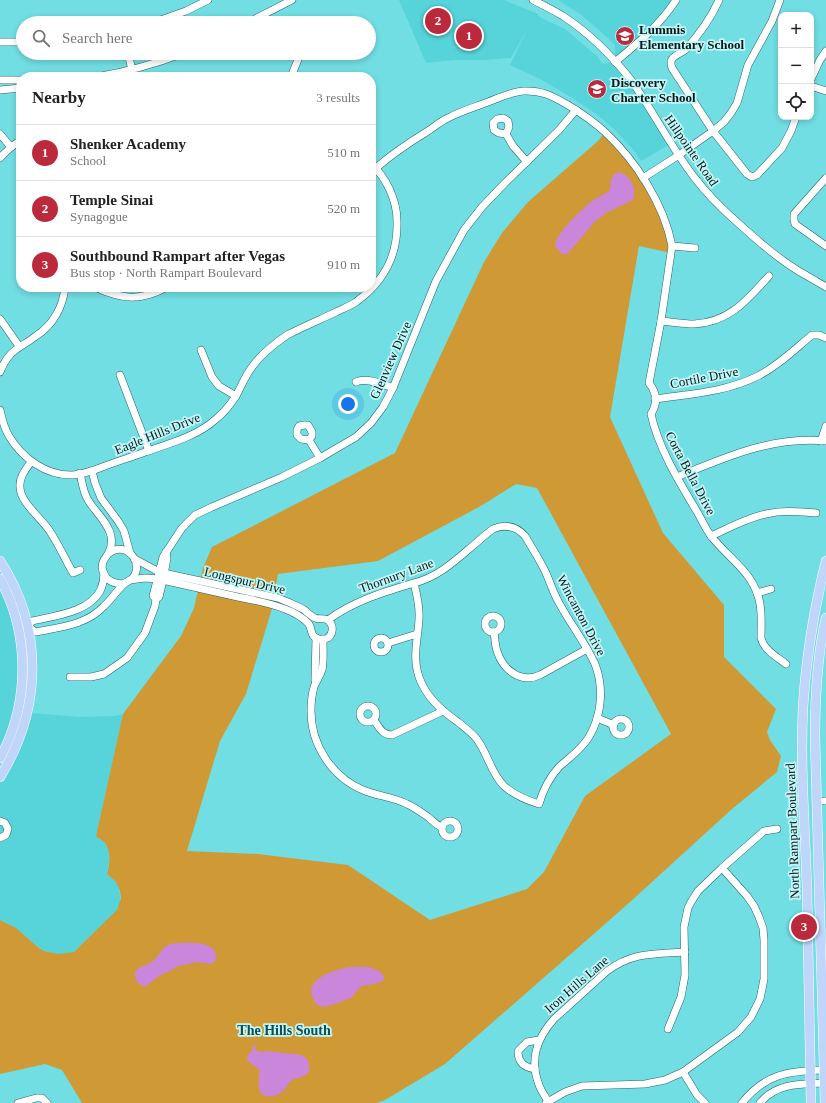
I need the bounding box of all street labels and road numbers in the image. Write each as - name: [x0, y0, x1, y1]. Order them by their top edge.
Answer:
- street label: Hillpointe Road: [662, 112, 722, 189]
- street label: Glenview Drive: [367, 319, 414, 401]
- street label: Cortile Drive: [669, 364, 740, 391]
- street label: Eagle Hills Drive: [112, 409, 202, 457]
- street label: Corta Bella Drive: [662, 429, 719, 518]
- street label: Thornury Lane: [357, 555, 436, 596]
- street label: Longspur Drive: [203, 564, 287, 597]
- street label: Wincanton Drive: [554, 572, 609, 658]
- street label: North Rampart Boulevard: [783, 762, 802, 899]
- street label: Iron Hills Lane: [541, 953, 611, 1016]

